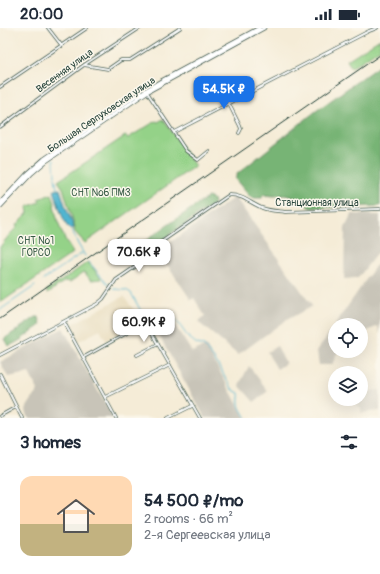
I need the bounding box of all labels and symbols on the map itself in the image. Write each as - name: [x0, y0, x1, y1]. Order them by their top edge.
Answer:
- street label: Весенняя улица: [34, 46, 96, 95]
- street label: Большая Серпуховская улица: [46, 74, 158, 155]
- pin: 54.5K ₽: [187, 76, 261, 110]
- park label: СНТ №6 ПМЗ: [71, 187, 131, 199]
- street label: Станционная улица: [275, 197, 359, 209]
- park label: СНТ №1 ГОРСО: [18, 235, 54, 259]
- pin: 70.6K ₽: [102, 239, 176, 273]
- pin: 60.9K ₽: [107, 309, 181, 343]

